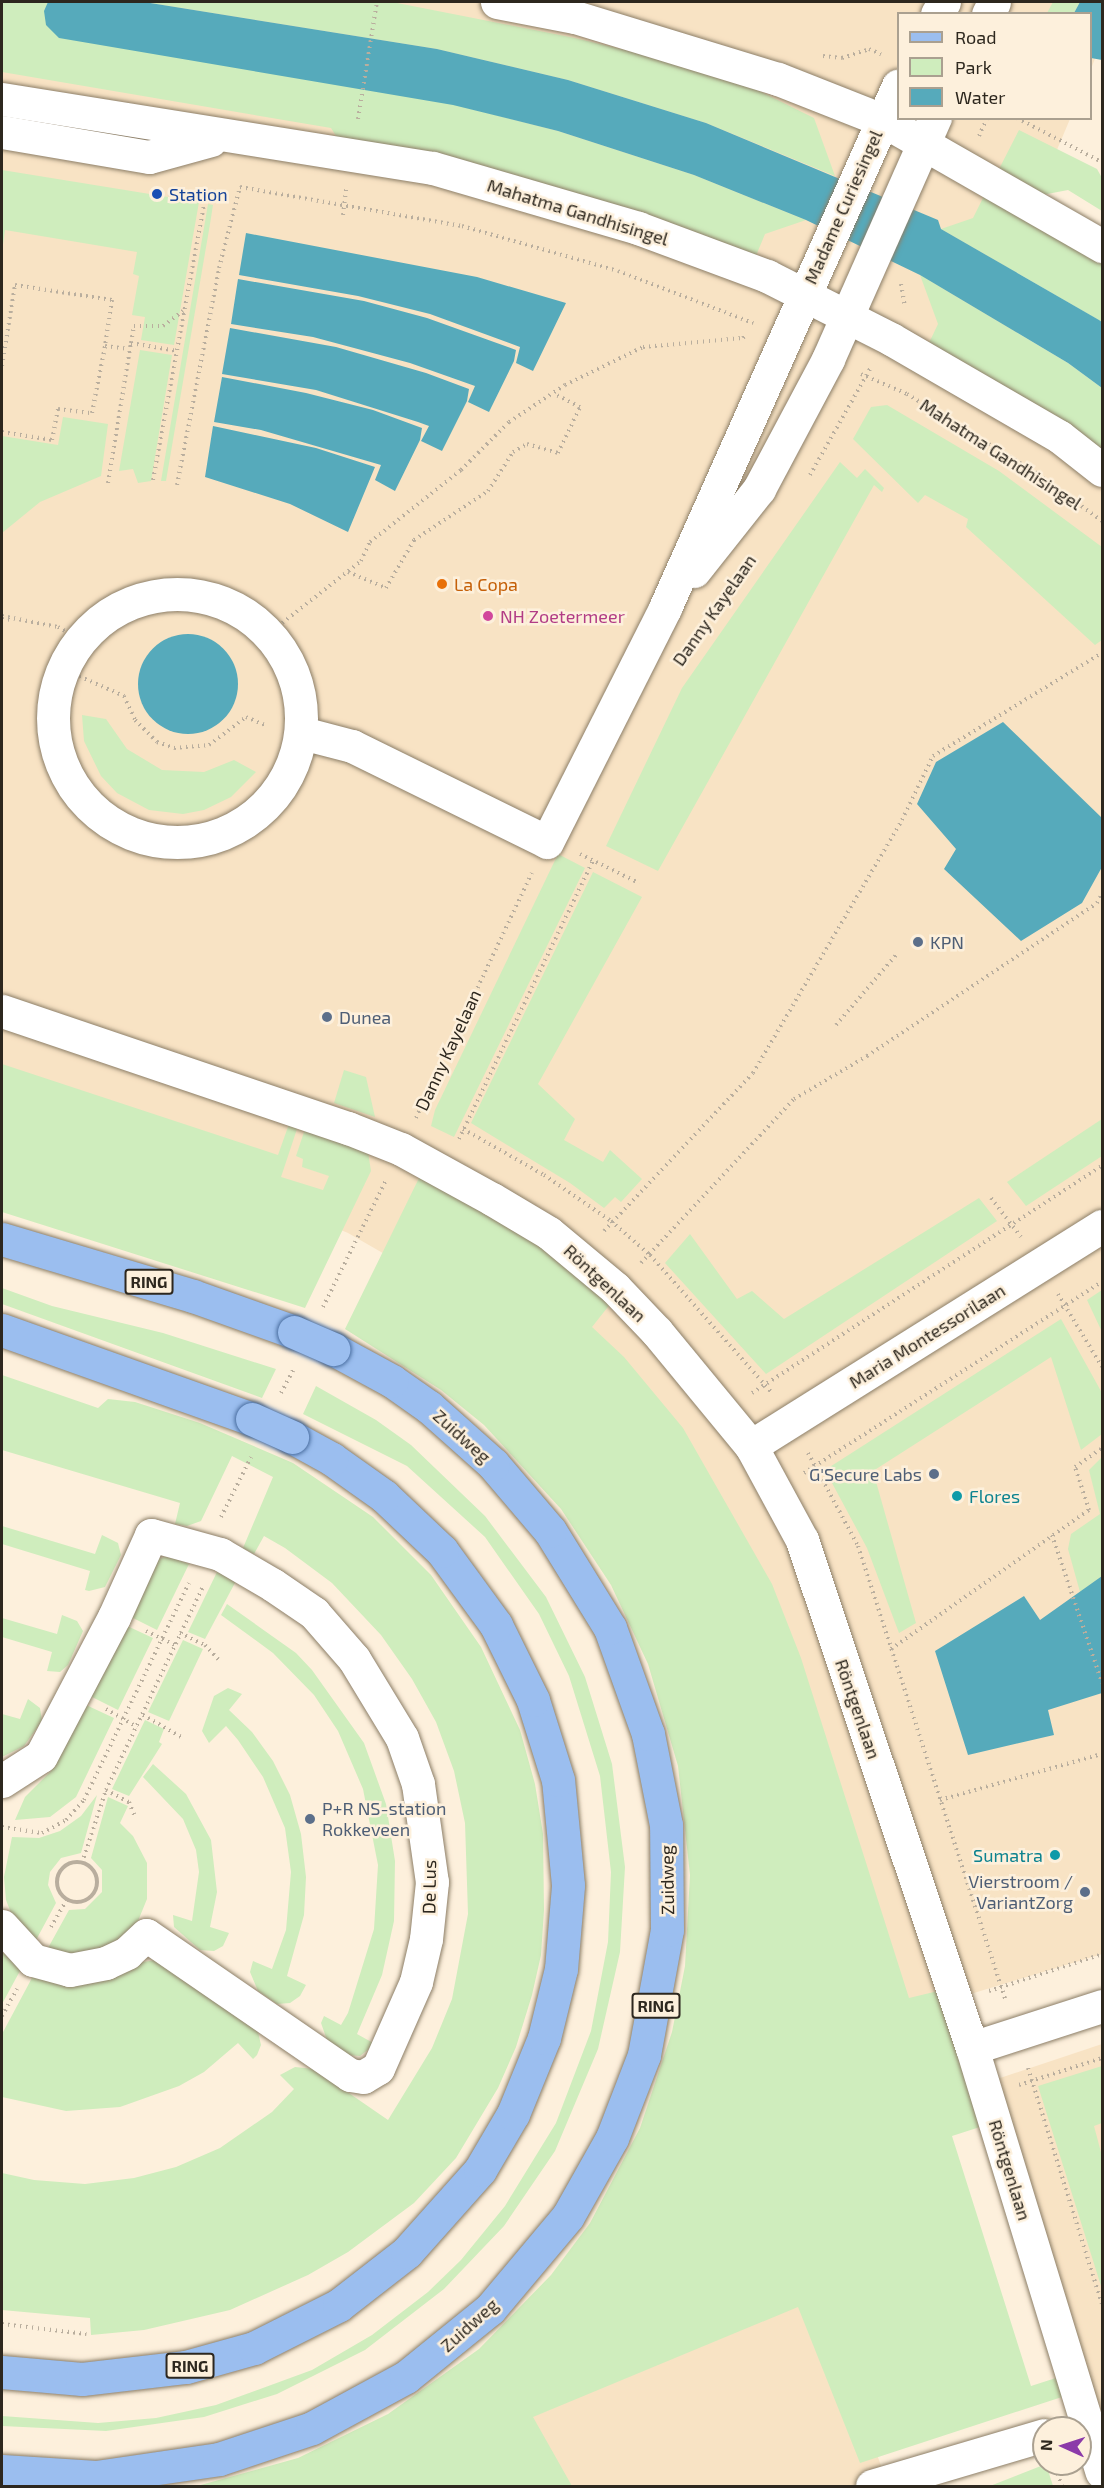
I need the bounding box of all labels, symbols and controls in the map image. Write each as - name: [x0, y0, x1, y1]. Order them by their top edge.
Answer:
- legend: [897, 12, 1092, 120]
- text: Road: [955, 26, 996, 48]
- text: Park: [955, 56, 992, 78]
- text: Water: [955, 86, 1005, 108]
- street label: Madame Curiesingel: [799, 127, 887, 287]
- street label: Mahatma Gandhisingel: [485, 174, 671, 250]
- place label: Station: [169, 183, 228, 205]
- marker: Station: [150, 187, 164, 201]
- street label: Mahatma Gandhisingel: [916, 394, 1086, 514]
- street label: Danny Kayelaan: [667, 550, 761, 670]
- place label: La Copa: [454, 573, 518, 595]
- marker: La Copa: [435, 577, 449, 591]
- place label: NH Zoetermeer: [500, 605, 625, 627]
- marker: NH Zoetermeer: [481, 609, 495, 623]
- place label: KPN: [930, 931, 964, 953]
- marker: KPN: [911, 935, 925, 949]
- street label: Danny Kayelaan: [410, 986, 486, 1114]
- place label: Dunea: [339, 1006, 391, 1028]
- marker: Dunea: [320, 1010, 334, 1024]
- street label: Röntgenlaan: [560, 1240, 650, 1326]
- road number: RING: [124, 1269, 174, 1295]
- street label: Maria Montessorilaan: [845, 1279, 1009, 1393]
- street label: Zuidweg: [429, 1405, 495, 1467]
- place label: G'Secure Labs: [809, 1463, 922, 1485]
- marker: G'Secure Labs: [927, 1467, 941, 1481]
- place label: Flores: [969, 1485, 1020, 1507]
- marker: Flores: [950, 1489, 964, 1503]
- street label: Röntgenlaan: [831, 1656, 885, 1762]
- place label: P+R NS-station Rokkeveen: [322, 1798, 446, 1840]
- marker: P+R NS-station Rokkeveen: [303, 1812, 317, 1826]
- place label: Sumatra: [973, 1844, 1043, 1866]
- street label: Zuidweg: [656, 1845, 678, 1915]
- marker: Sumatra: [1048, 1848, 1062, 1862]
- street label: De Lus: [418, 1860, 440, 1914]
- place label: Vierstroom / VariantZorg: [968, 1871, 1073, 1914]
- marker: Vierstroom / VariantZorg: [1078, 1885, 1092, 1899]
- road number: RING: [630, 1993, 682, 2019]
- street label: Röntgenlaan: [984, 2117, 1036, 2223]
- street label: Zuidweg: [436, 2294, 502, 2356]
- road number: RING: [164, 2353, 216, 2379]
- north arrow: [1032, 2416, 1092, 2476]
- text: N: [1036, 2439, 1055, 2451]

